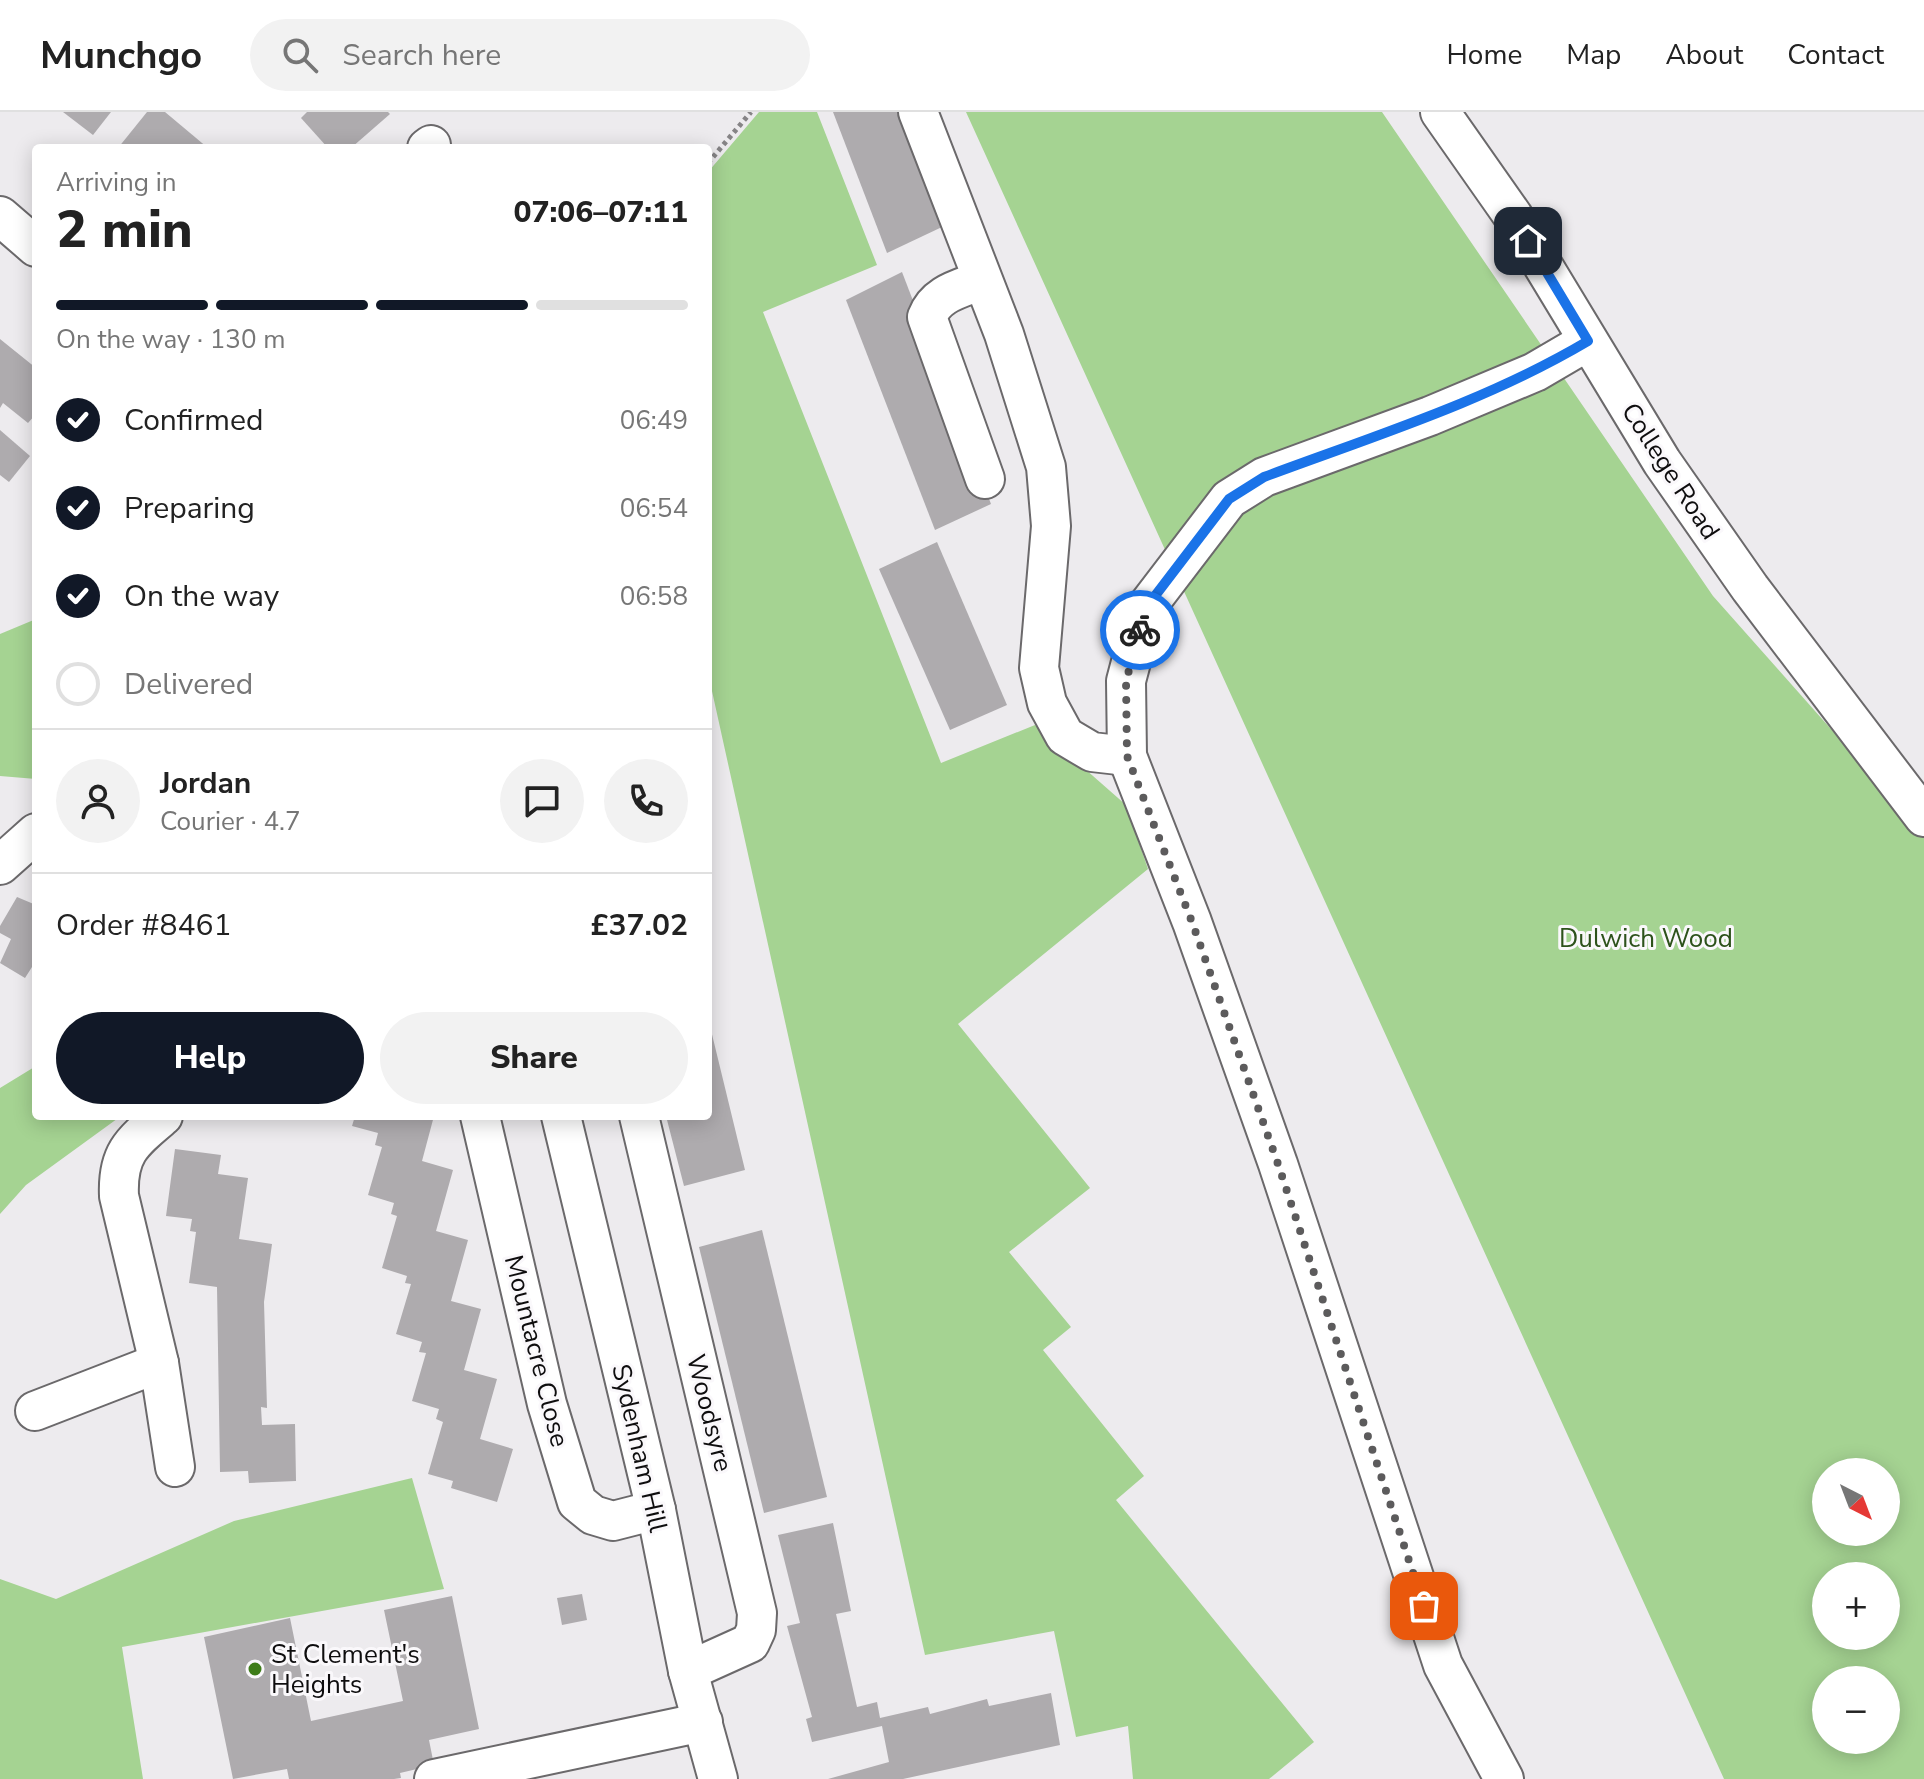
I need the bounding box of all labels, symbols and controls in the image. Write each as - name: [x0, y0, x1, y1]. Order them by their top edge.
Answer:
- search box: [250, 19, 810, 91]
- text: Munchgo: [40, 30, 202, 81]
- icon: search: [278, 33, 322, 77]
- text: Search here: [342, 35, 501, 76]
- text: Home: [1447, 36, 1522, 74]
- text: Map: [1566, 36, 1621, 74]
- text: About: [1665, 36, 1743, 74]
- text: Contact: [1787, 36, 1884, 74]
- text: Arriving in: [56, 165, 177, 200]
- text: 07:06–07:11: [513, 192, 688, 233]
- text: 2 min: [56, 194, 193, 265]
- pin: [1494, 207, 1562, 275]
- icon: home: [1506, 219, 1550, 263]
- text: On the way · 130 m: [56, 322, 285, 357]
- street label: College Road: [1613, 396, 1728, 546]
- icon: check: [56, 398, 100, 442]
- text: Confirmed: [124, 400, 264, 441]
- text: 06:49: [620, 403, 688, 438]
- icon: check: [56, 486, 100, 530]
- text: Preparing: [124, 488, 255, 529]
- text: 06:54: [620, 491, 688, 526]
- icon: check: [56, 574, 100, 618]
- text: On the way: [124, 576, 279, 617]
- text: 06:58: [620, 579, 688, 614]
- courier: [1100, 590, 1180, 670]
- icon: bike: [1118, 608, 1162, 652]
- text: Delivered: [124, 664, 253, 705]
- button: person: [56, 759, 140, 843]
- button: chat: [500, 759, 584, 843]
- button: phone: [604, 759, 688, 843]
- text: Jordan: [160, 763, 251, 804]
- text: Courier · 4.7: [160, 804, 301, 839]
- text: Order #8461: [56, 905, 231, 946]
- text: £37.02: [591, 905, 688, 946]
- park label: Dulwich Wood: [1559, 921, 1733, 956]
- button: Help: [56, 1012, 364, 1104]
- button: Share: [380, 1012, 688, 1104]
- street label: Mountacre Close: [496, 1252, 577, 1451]
- street label: Woodsyre: [678, 1351, 741, 1475]
- street label: Sydenham Hill: [603, 1361, 676, 1536]
- north arrow: [1812, 1458, 1900, 1546]
- map controls: [1812, 1458, 1900, 1754]
- button: +: [1812, 1562, 1900, 1650]
- pin: [1390, 1572, 1458, 1640]
- icon: bag: [1402, 1584, 1446, 1628]
- place label: St Clement's Heights: [271, 1637, 420, 1702]
- marker: St Clement's Heights: [246, 1660, 264, 1678]
- button: −: [1812, 1666, 1900, 1754]

